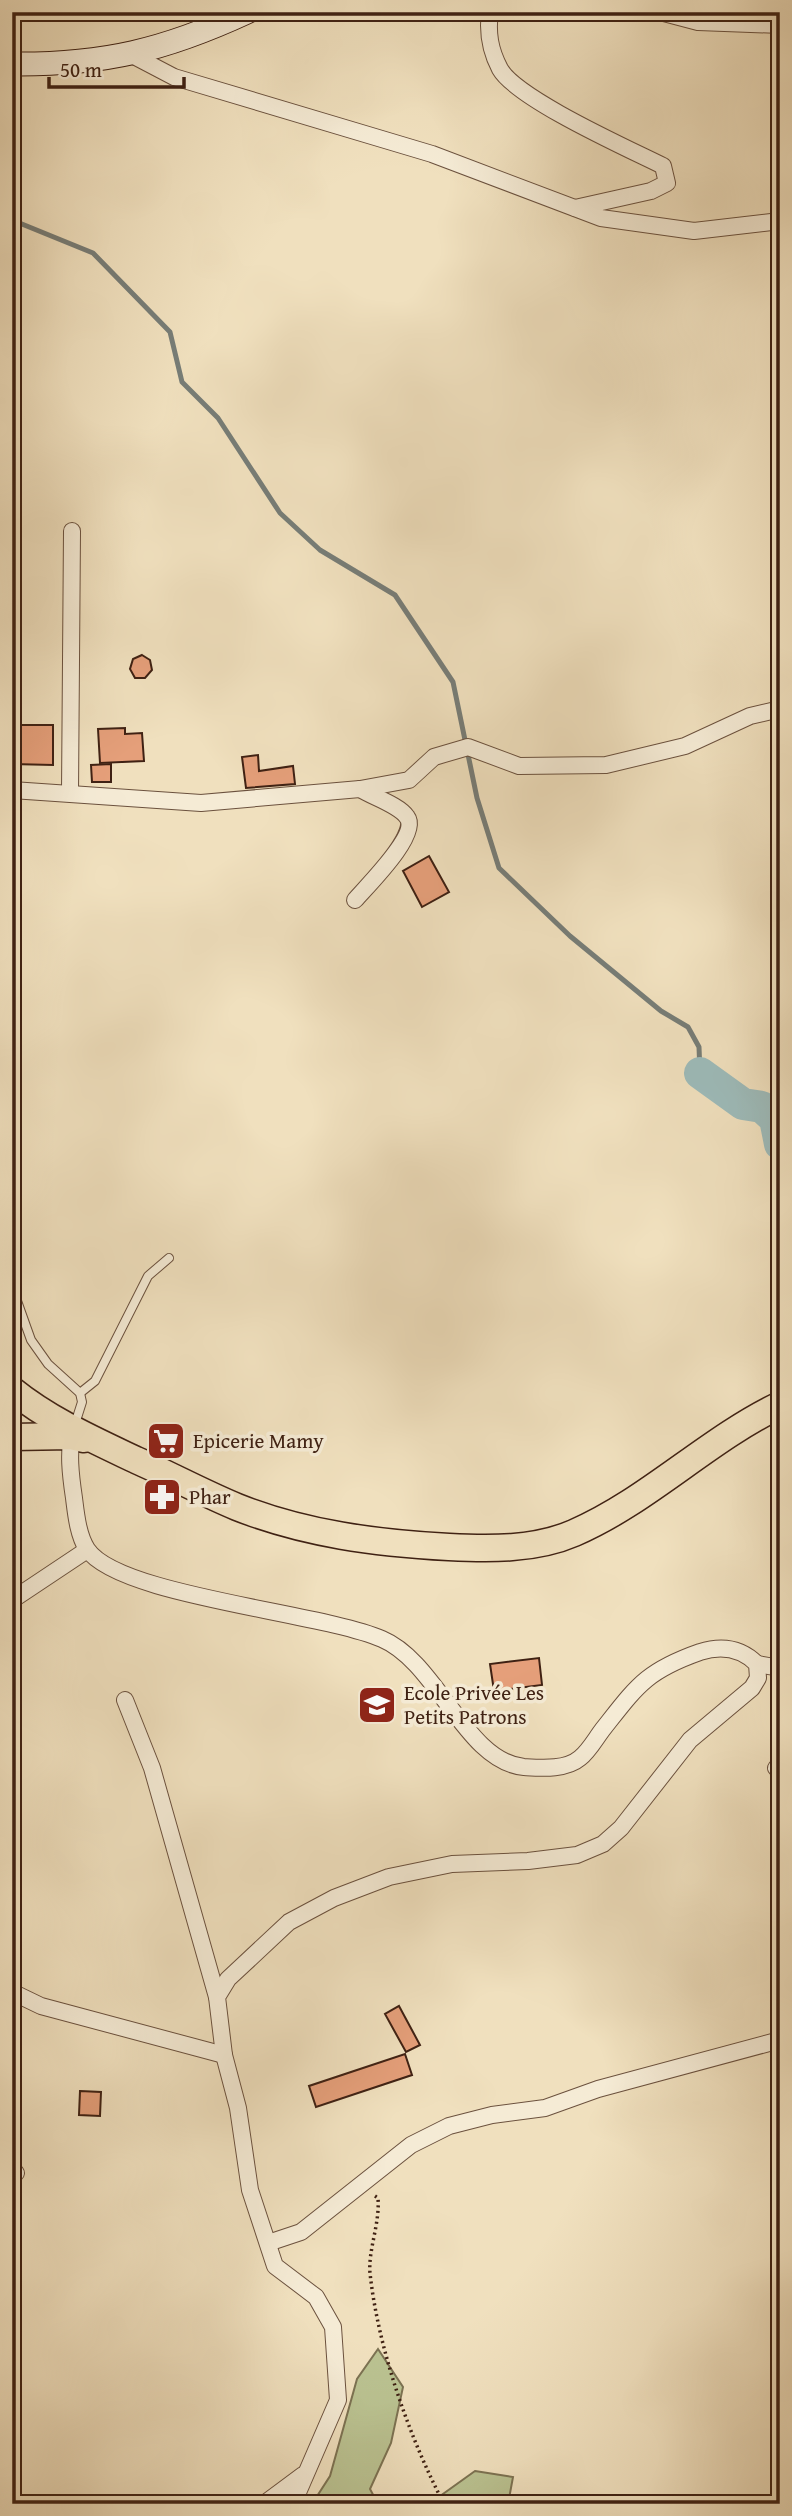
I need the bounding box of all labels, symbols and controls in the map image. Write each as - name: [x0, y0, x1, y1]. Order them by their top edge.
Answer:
- scale bar: [49, 46, 184, 90]
- text: 50 m: [60, 54, 102, 85]
- supermarket icon: Epicerie Mamy: [145, 1420, 187, 1462]
- place label: Epicerie Mamy: [193, 1425, 324, 1456]
- pharmacy icon: Phar: [141, 1476, 183, 1518]
- place label: Phar: [189, 1481, 231, 1512]
- place label: Ecole Privée Les Petits Patrons: [404, 1677, 544, 1732]
- school or university icon: Ecole Privée Les Petits Patrons: [356, 1684, 398, 1726]

